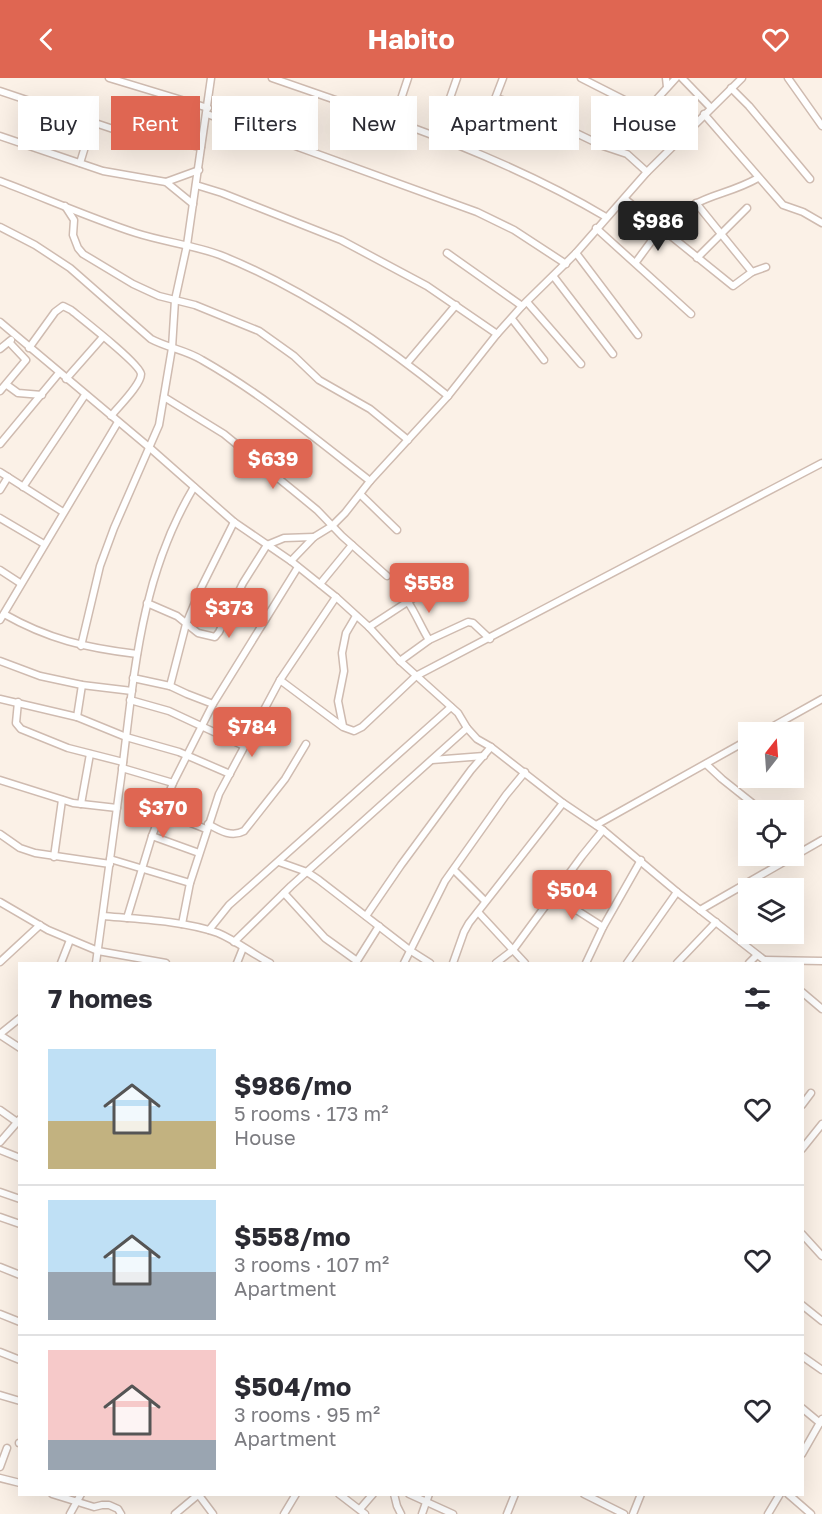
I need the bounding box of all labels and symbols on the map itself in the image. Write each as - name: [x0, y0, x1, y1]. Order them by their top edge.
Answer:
- pin: $986: [622, 201, 694, 252]
- pin: $639: [237, 439, 309, 490]
- pin: $558: [393, 563, 465, 614]
- pin: $373: [193, 588, 265, 639]
- pin: $784: [216, 707, 288, 758]
- north arrow: [738, 722, 804, 788]
- pin: $370: [127, 788, 199, 839]
- pin: $504: [536, 870, 608, 921]

